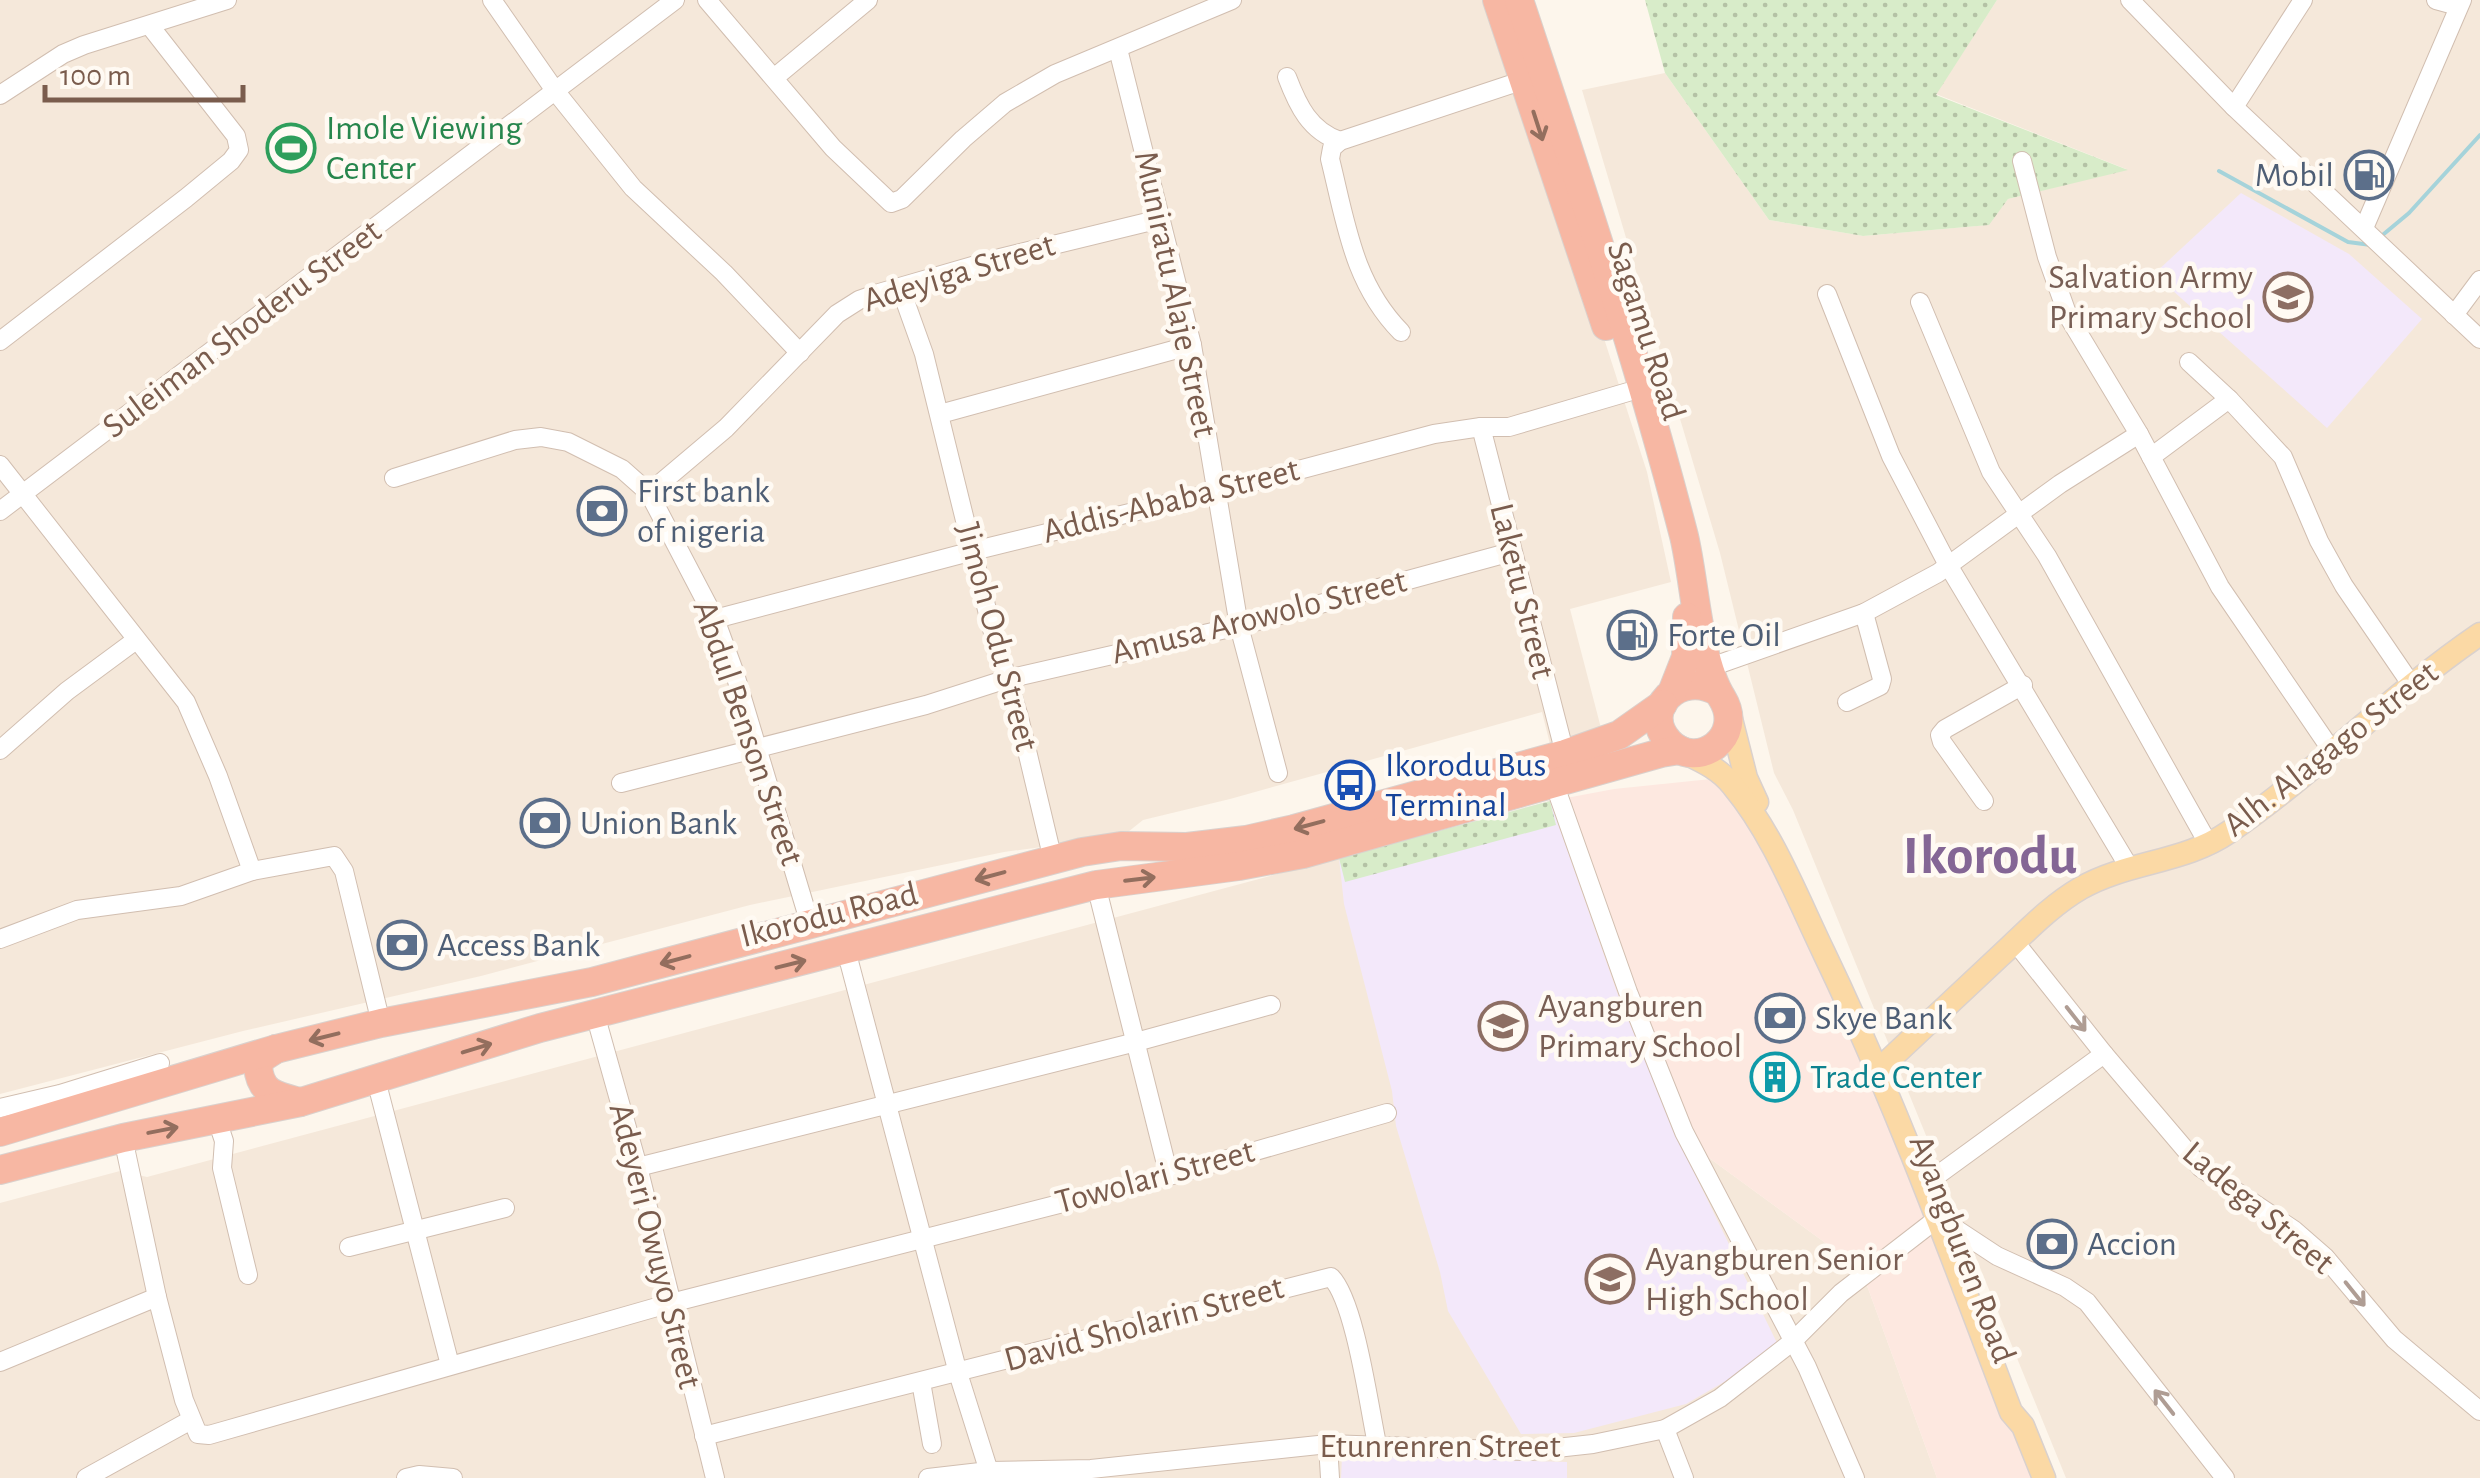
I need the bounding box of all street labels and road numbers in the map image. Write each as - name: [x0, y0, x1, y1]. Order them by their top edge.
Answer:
- street label: Muniratu Alaje Street: [1128, 148, 1222, 440]
- street label: Suleiman Shoderu Street: [96, 213, 388, 445]
- street label: Adeyiga Street: [859, 227, 1059, 319]
- street label: Sagamu Road: [1601, 237, 1691, 425]
- street label: Addis-Ababa Street: [1039, 452, 1303, 550]
- street label: Laketu Street: [1483, 500, 1561, 682]
- street label: Jimoh Odu Street: [950, 519, 1044, 755]
- street label: Amusa Arowolo Street: [1108, 563, 1410, 671]
- street label: Abdul Benson Street: [686, 596, 810, 870]
- street label: Alh. Alagago Street: [2217, 655, 2445, 843]
- street label: Ikorodu Road: [737, 876, 921, 954]
- street label: Adeyeri Owuyo Street: [603, 1100, 707, 1392]
- street label: Ayangburen Road: [1902, 1130, 2022, 1368]
- street label: Towolari Street: [1052, 1134, 1258, 1220]
- street label: Ladega Street: [2176, 1135, 2340, 1281]
- street label: David Sholarin Street: [1001, 1270, 1287, 1378]
- street label: Etunrenren Street: [1319, 1429, 1561, 1464]

